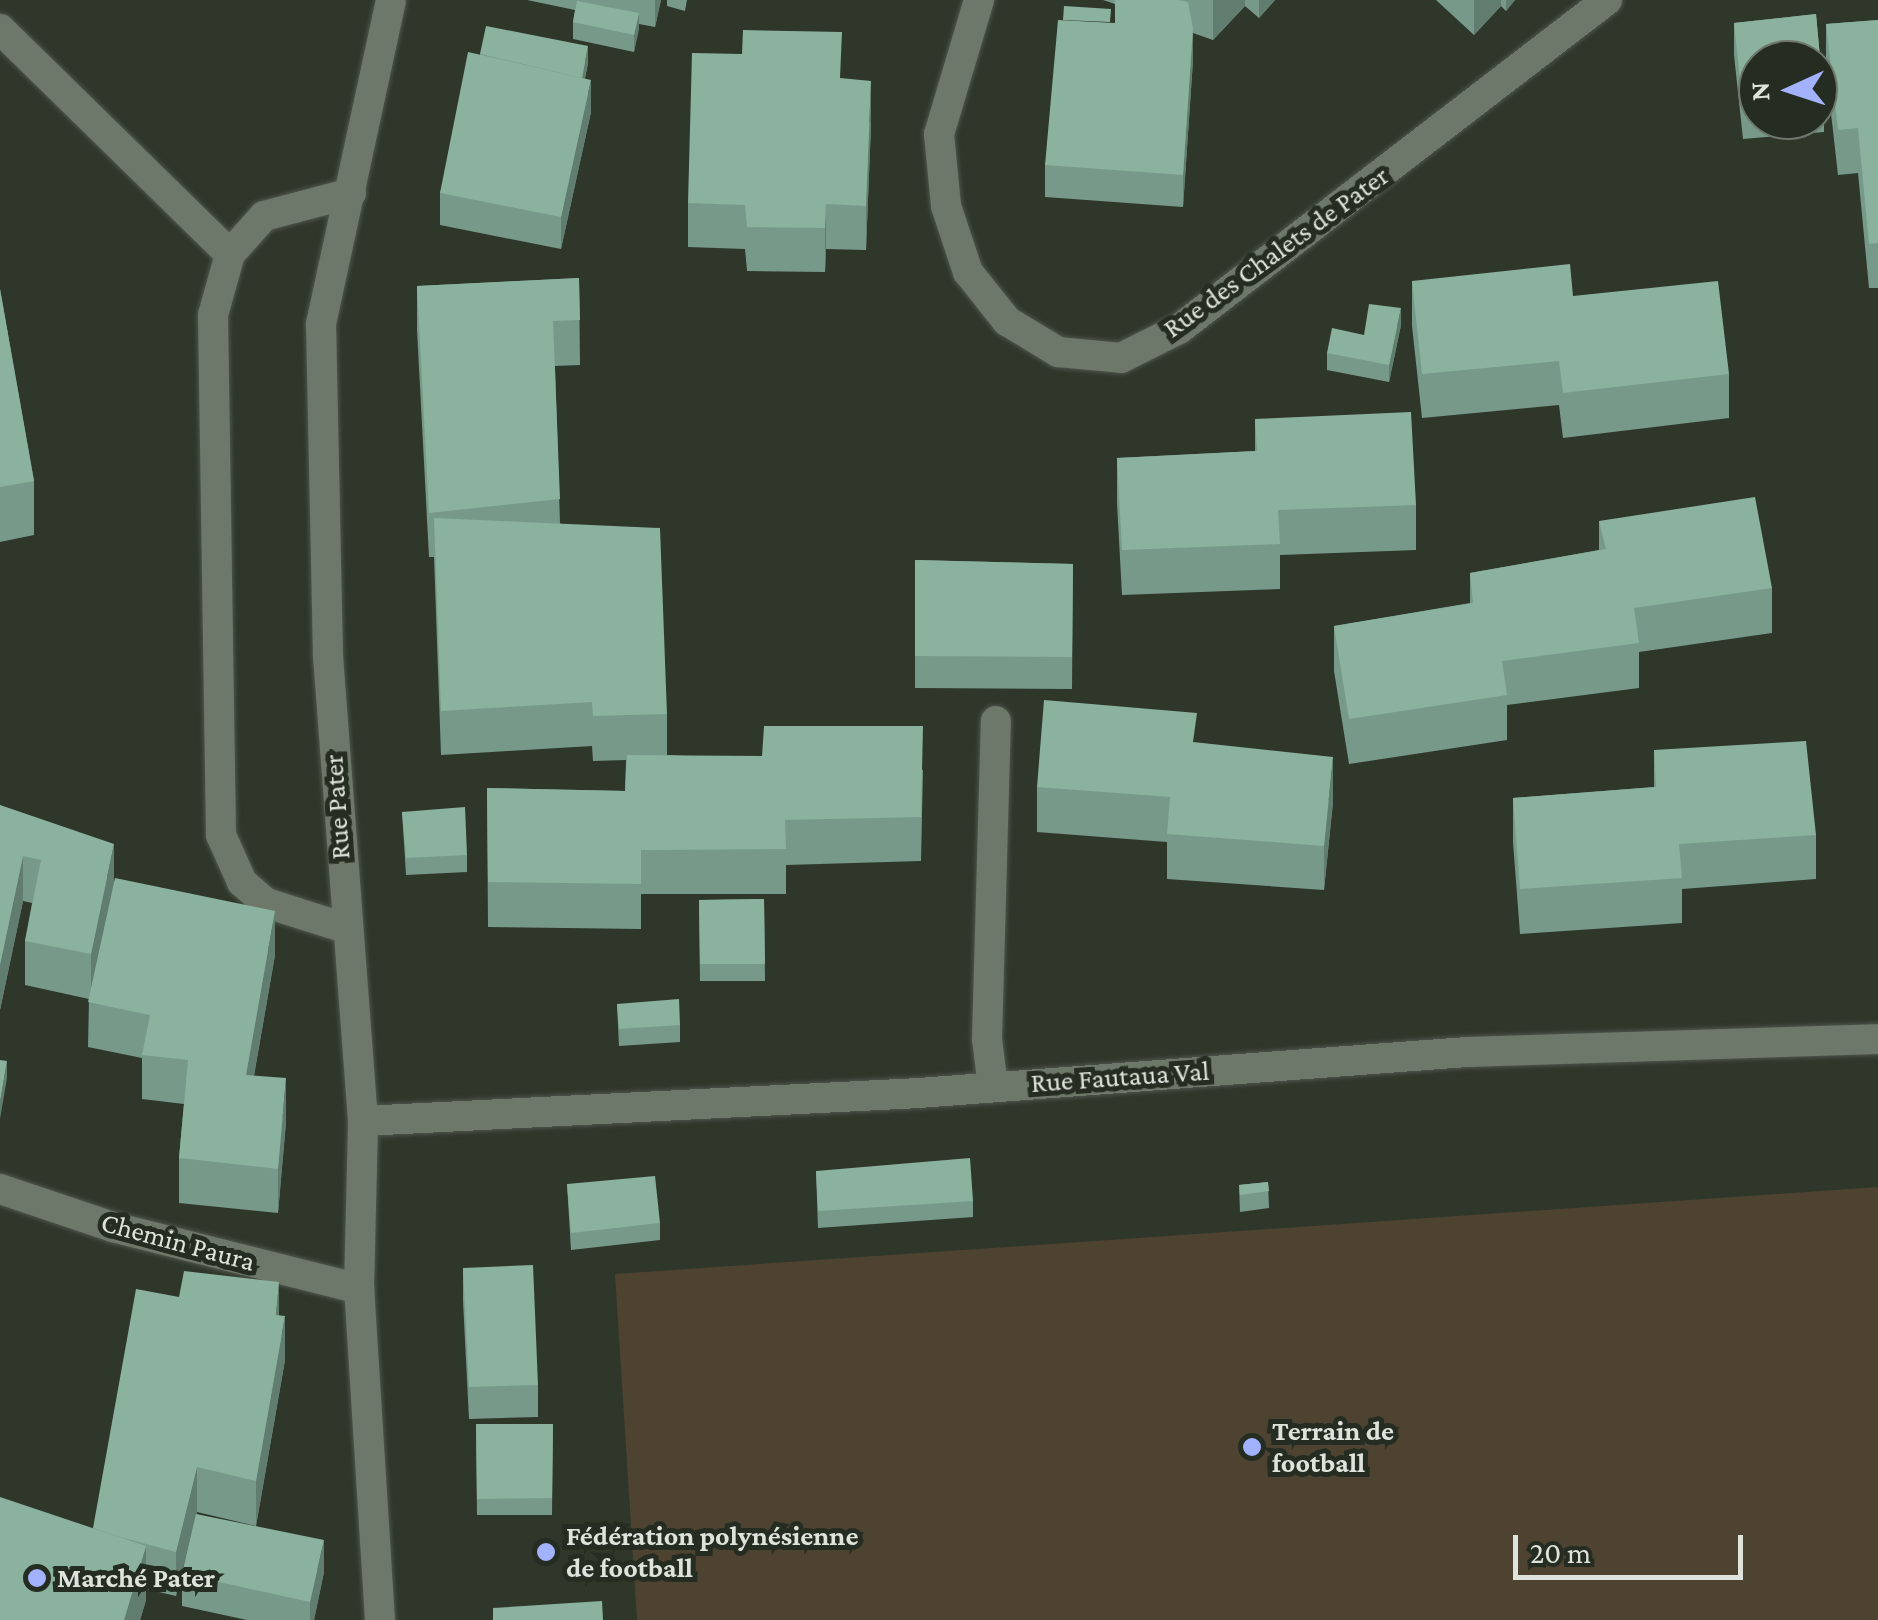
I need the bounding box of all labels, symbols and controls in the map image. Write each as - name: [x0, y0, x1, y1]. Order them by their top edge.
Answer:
- north arrow: [1738, 40, 1838, 140]
- text: N: [1744, 81, 1776, 102]
- street label: Rue des Chalets de Pater: [1157, 159, 1395, 345]
- street label: Rue Pater: [317, 753, 357, 861]
- street label: Rue Fautaua Val: [1030, 1054, 1210, 1100]
- street label: Chemin Paura: [97, 1205, 259, 1279]
- place label: Terrain de football: [1272, 1414, 1394, 1480]
- marker: Terrain de football: [1241, 1436, 1263, 1458]
- scale bar: [1518, 1515, 1748, 1577]
- place label: Fédération polynésienne de football: [566, 1519, 858, 1585]
- text: 20 m: [1530, 1536, 1591, 1569]
- marker: Fédération polynésienne de football: [535, 1541, 557, 1563]
- place label: Marché Pater: [57, 1561, 215, 1595]
- marker: Marché Pater: [26, 1567, 48, 1589]

